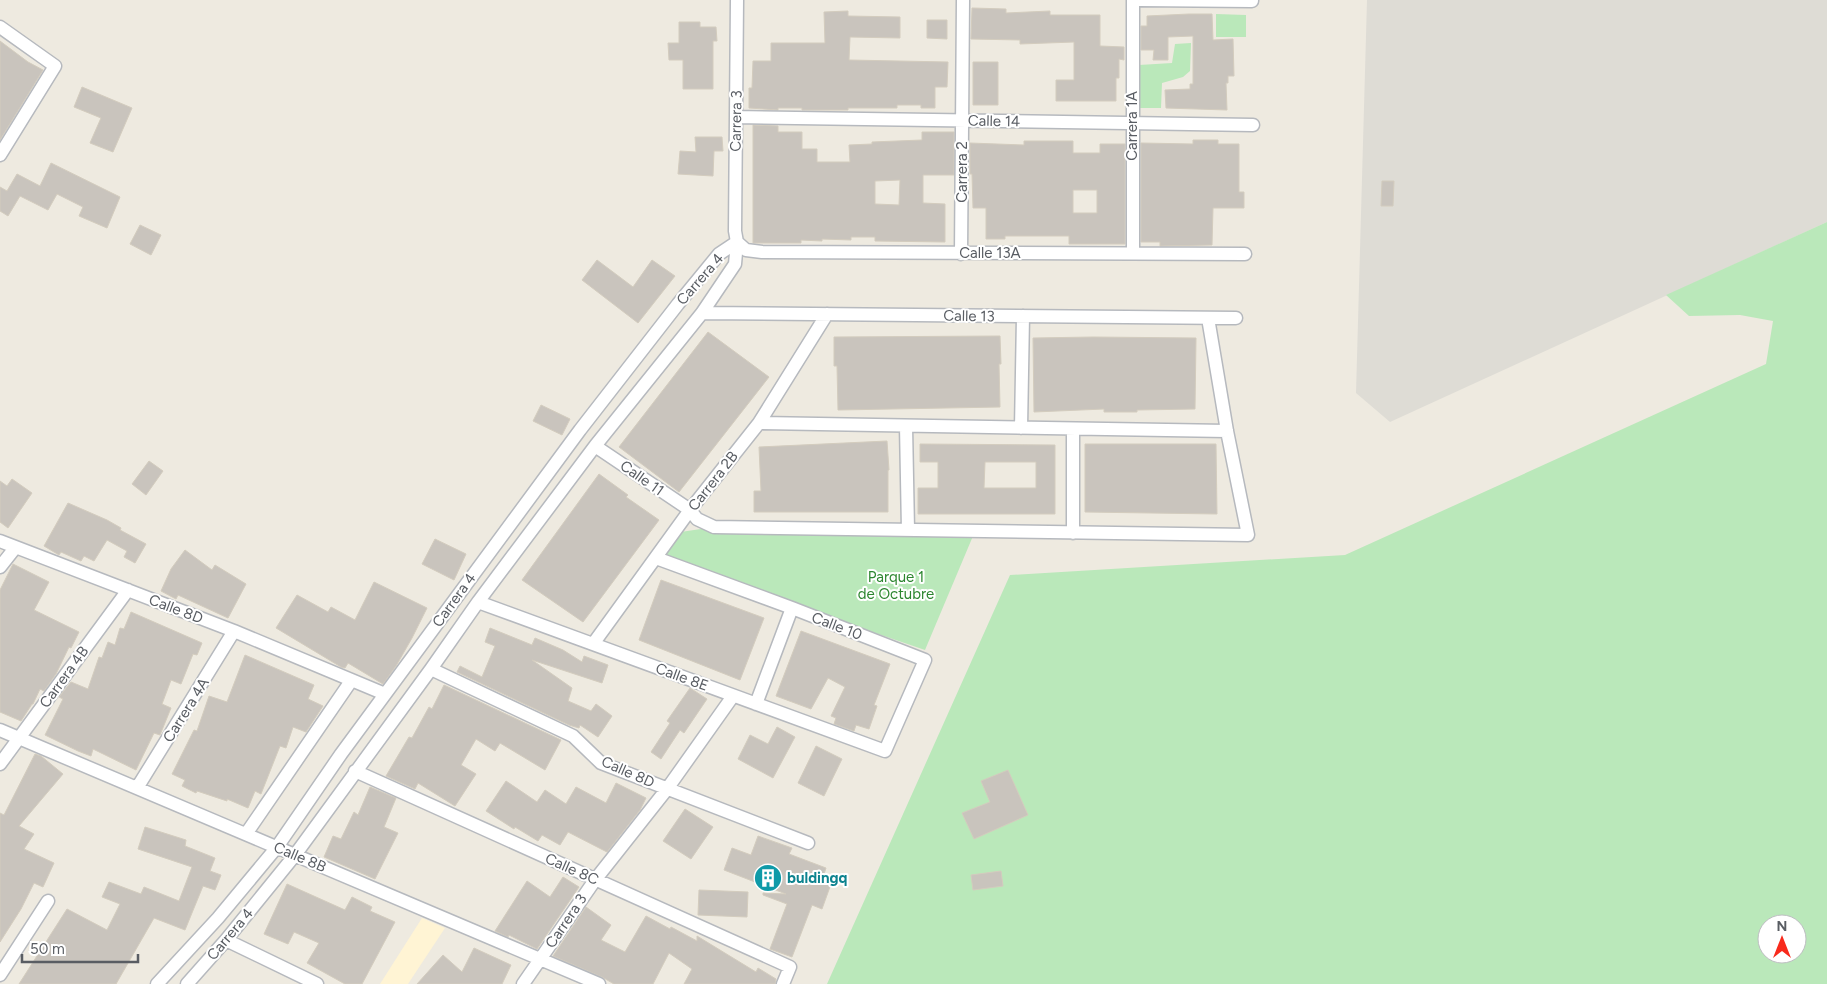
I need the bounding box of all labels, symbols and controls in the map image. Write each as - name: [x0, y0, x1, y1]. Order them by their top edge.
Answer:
- street label: Carrera 3: [726, 90, 746, 152]
- street label: Carrera 1A: [1123, 91, 1141, 161]
- street label: Calle 14: [968, 112, 1020, 130]
- street label: Carrera 2: [953, 141, 971, 203]
- street label: Calle 13A: [959, 244, 1021, 262]
- street label: Carrera 4: [673, 249, 727, 309]
- street label: Calle 13: [943, 307, 995, 325]
- street label: Carrera 2B: [684, 448, 742, 514]
- street label: Calle 11: [617, 456, 667, 500]
- park label: Parque 1 de Octubre: [858, 568, 934, 603]
- street label: Carrera 4: [428, 569, 480, 631]
- street label: Calle 8D: [146, 590, 206, 628]
- street label: Calle 10: [809, 608, 865, 644]
- street label: Carrera 4B: [36, 643, 92, 711]
- street label: Calle 8E: [653, 659, 711, 695]
- street label: Carrera 4A: [159, 674, 213, 746]
- street label: Calle 8D: [599, 752, 657, 792]
- street label: Calle 8B: [271, 838, 329, 876]
- street label: Calle 8C: [542, 849, 602, 889]
- building icon: buldingq: [753, 863, 783, 893]
- place label: buldingq: [787, 869, 848, 887]
- street label: Carrera 3: [541, 891, 591, 951]
- street label: Carrera 4: [203, 904, 257, 964]
- north arrow: [1757, 914, 1807, 964]
- text: N: [1777, 918, 1787, 935]
- scale bar: [22, 932, 139, 964]
- text: 50 m: [30, 940, 65, 958]

